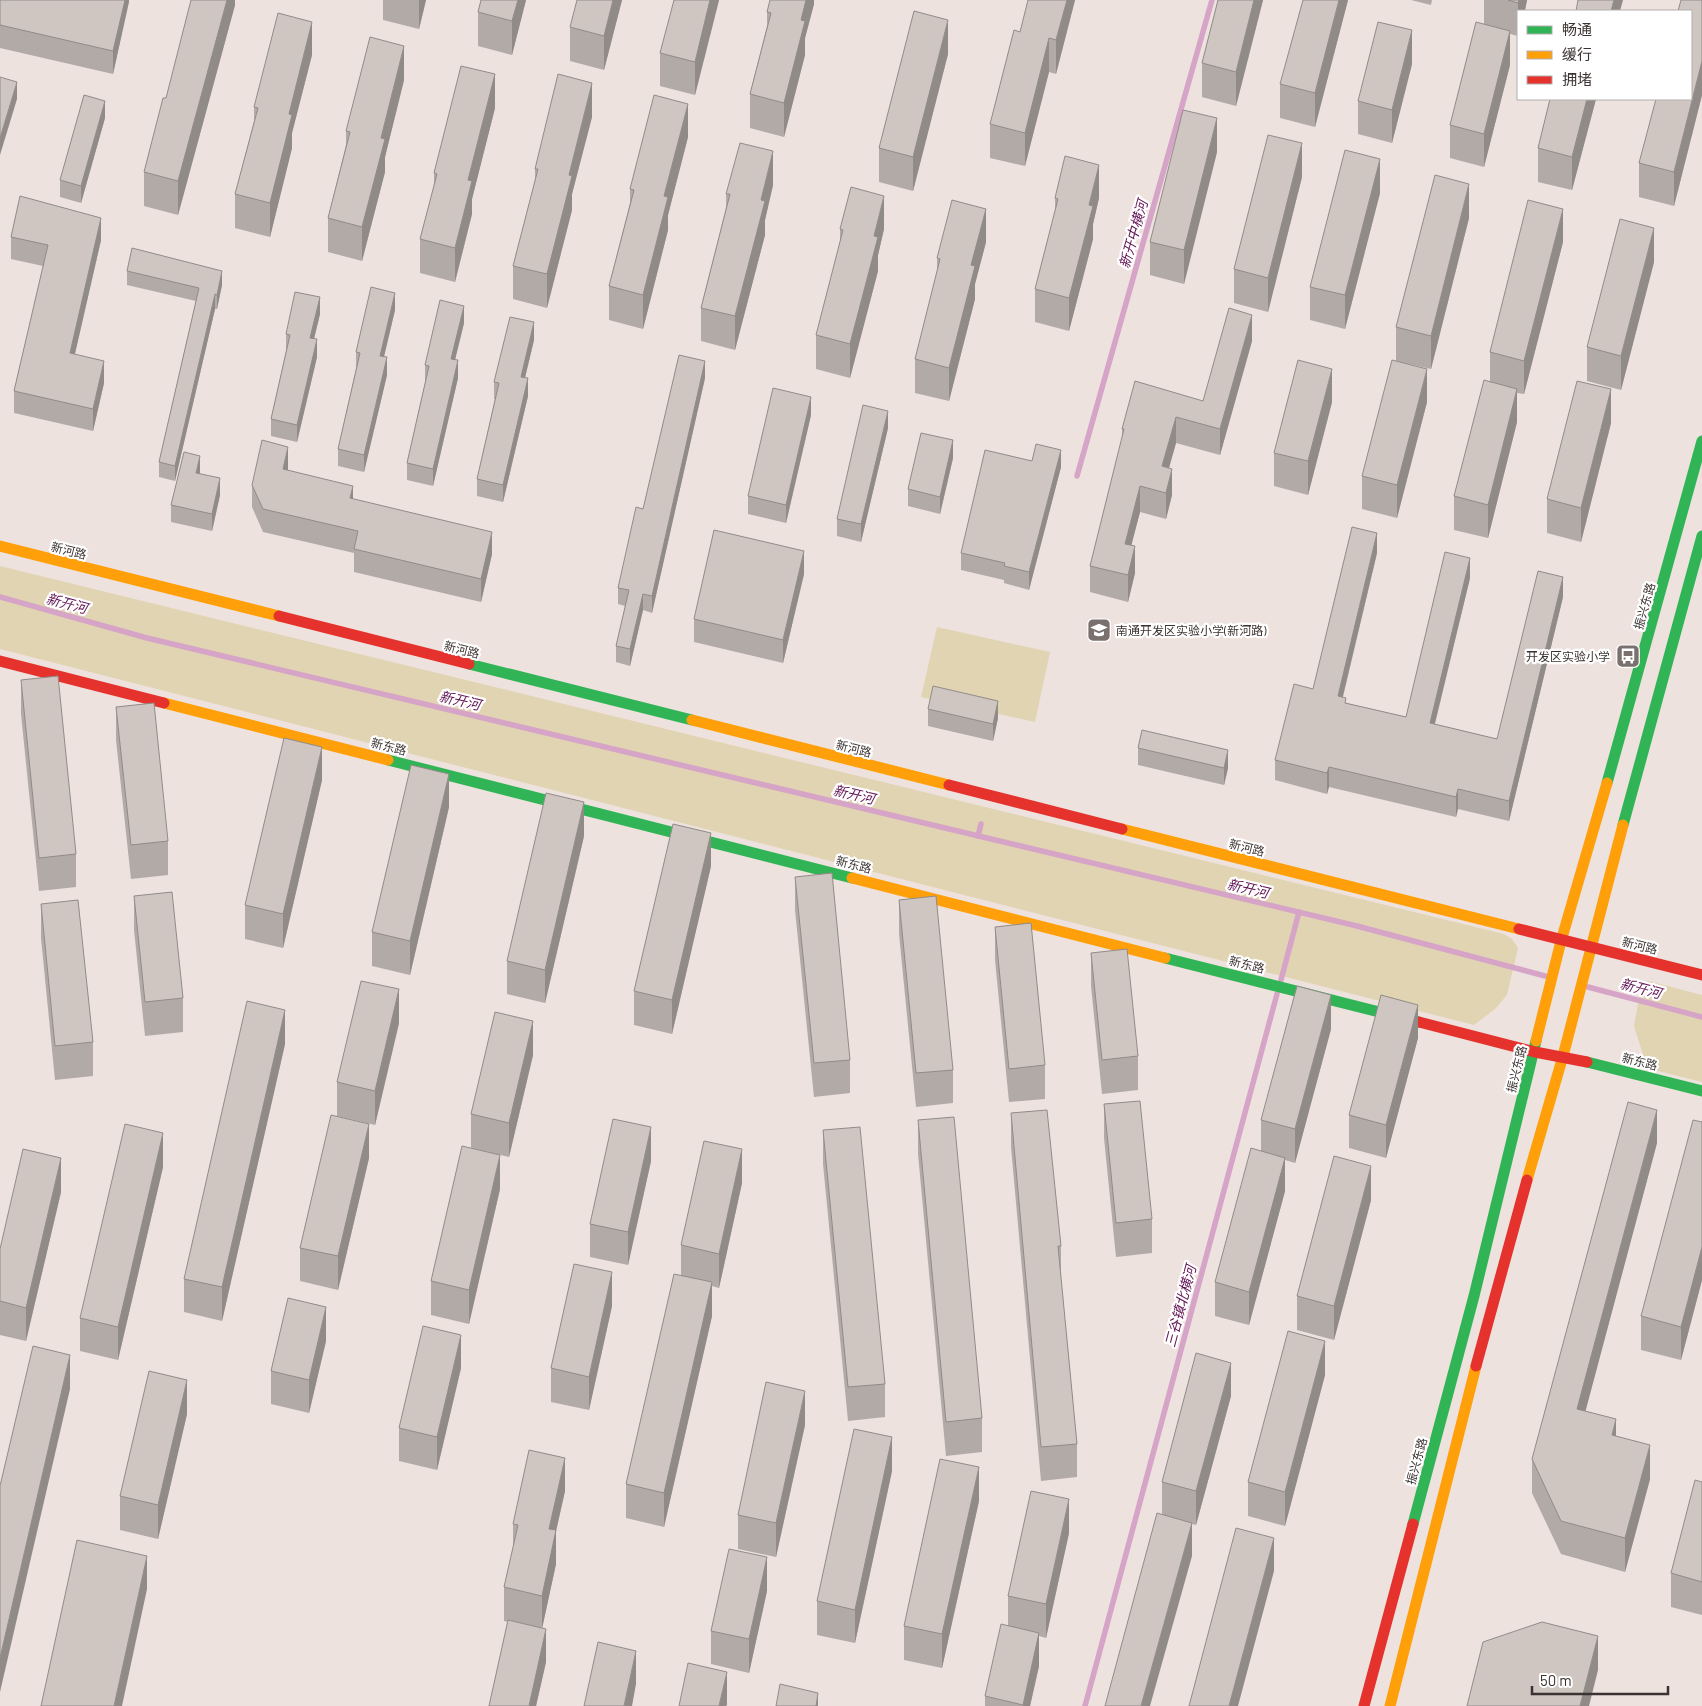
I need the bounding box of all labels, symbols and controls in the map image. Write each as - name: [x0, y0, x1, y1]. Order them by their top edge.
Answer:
- legend: [1517, 10, 1692, 100]
- text: 畅通: [1562, 20, 1592, 38]
- text: 缓行: [1562, 45, 1592, 63]
- text: 拥堵: [1562, 70, 1592, 88]
- water label: 新开中横河: [1115, 195, 1152, 270]
- street label: 新河路: [50, 539, 88, 561]
- street label: 振兴东路: [1631, 581, 1657, 631]
- water label: 新开河: [45, 589, 92, 617]
- school or university icon: 南通开发区实验小学(新河路): [1086, 617, 1112, 643]
- place label: 南通开发区实验小学(新河路): [1116, 623, 1267, 637]
- street label: 新河路: [443, 638, 481, 660]
- bus stop icon: 开发区实验小学: [1615, 643, 1641, 669]
- place label: 开发区实验小学: [1526, 649, 1610, 663]
- water label: 新开河: [438, 687, 485, 714]
- street label: 新东路: [370, 735, 408, 757]
- street label: 新河路: [835, 737, 873, 759]
- water label: 新开河: [832, 781, 879, 808]
- street label: 新河路: [1228, 836, 1266, 858]
- street label: 新东路: [835, 853, 873, 875]
- water label: 新开河: [1226, 875, 1273, 902]
- street label: 新河路: [1621, 934, 1659, 956]
- street label: 新东路: [1228, 953, 1266, 975]
- water label: 新开河: [1619, 974, 1666, 1002]
- street label: 振兴东路: [1503, 1044, 1529, 1094]
- street label: 新东路: [1621, 1050, 1659, 1072]
- water label: 三谷镇北横河: [1161, 1260, 1200, 1349]
- street label: 振兴东路: [1403, 1436, 1429, 1486]
- scale bar: [1532, 1664, 1668, 1696]
- text: 50 m: [1540, 1671, 1572, 1689]

